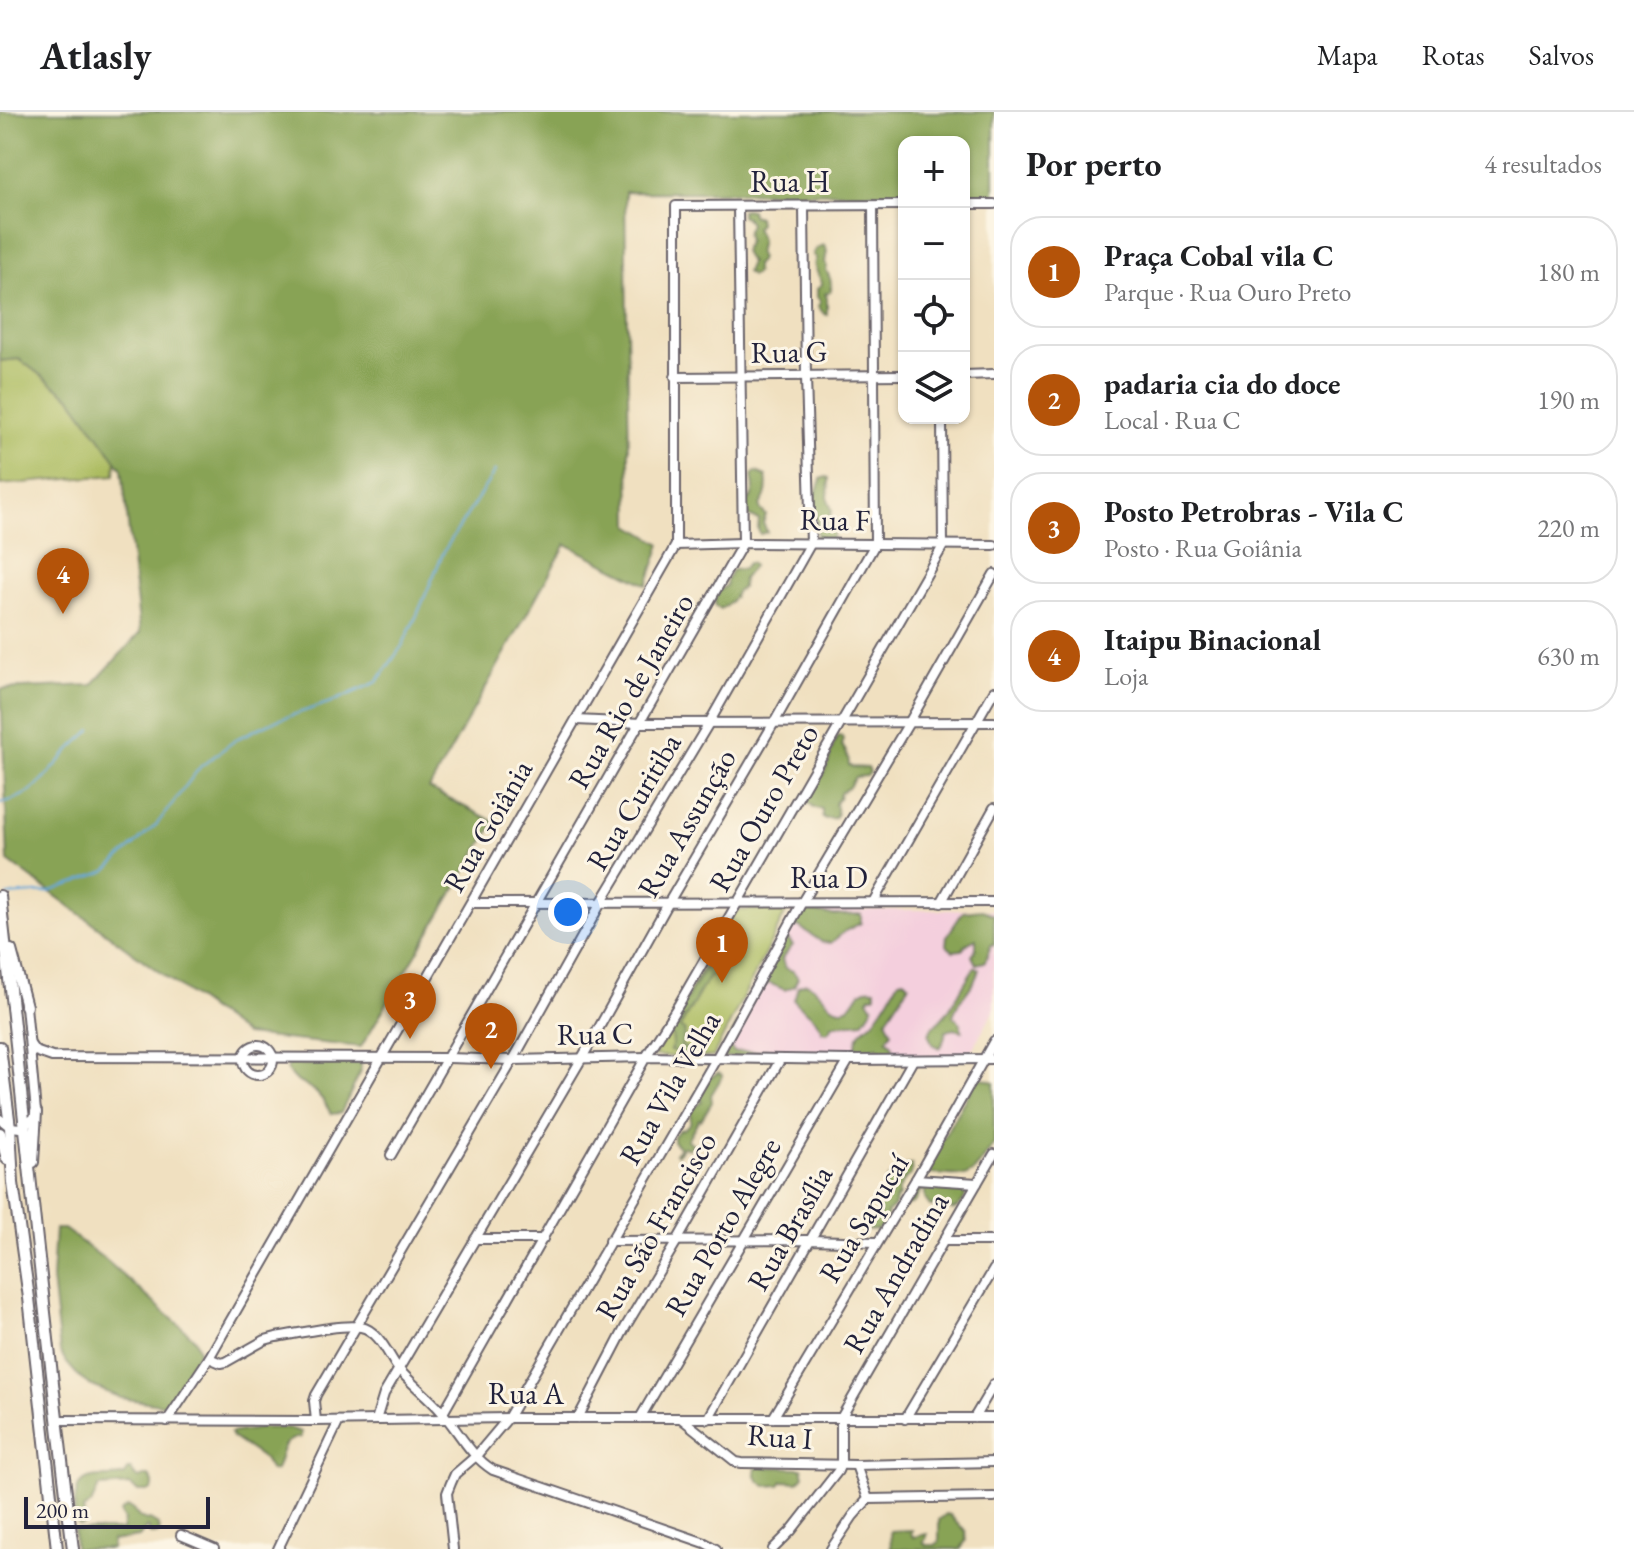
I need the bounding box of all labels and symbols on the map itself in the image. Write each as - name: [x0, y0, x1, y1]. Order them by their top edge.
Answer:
- street label: Rua H: [750, 162, 830, 201]
- street label: Rua G: [750, 331, 828, 372]
- street label: Rua F: [799, 499, 871, 540]
- pin: 4: [37, 548, 89, 614]
- street label: Rua Rio de Janeiro: [559, 586, 702, 796]
- street label: Rua Ouro Preto: [700, 717, 827, 899]
- street label: Rua Curitiba: [577, 726, 690, 877]
- street label: Rua Assunção: [628, 741, 745, 904]
- street label: Rua Goiânia: [434, 753, 541, 899]
- street label: Rua D: [790, 858, 868, 897]
- your location: [548, 892, 588, 932]
- pin: 1: [696, 917, 748, 983]
- pin: 3: [384, 973, 436, 1039]
- pin: 2: [465, 1003, 517, 1069]
- street label: Rua Vila Velha: [610, 1004, 729, 1171]
- street label: Rua C: [556, 1013, 634, 1054]
- street label: Rua São Francisco: [586, 1125, 725, 1327]
- street label: Rua Porto Alegre: [656, 1130, 789, 1323]
- street label: Rua Sapucaí: [810, 1146, 918, 1289]
- street label: Rua Brasília: [738, 1158, 841, 1297]
- street label: Rua Andradina: [834, 1185, 957, 1360]
- street label: Rua A: [488, 1374, 564, 1413]
- street label: Rua I: [746, 1415, 814, 1458]
- scale bar: [24, 1493, 210, 1529]

